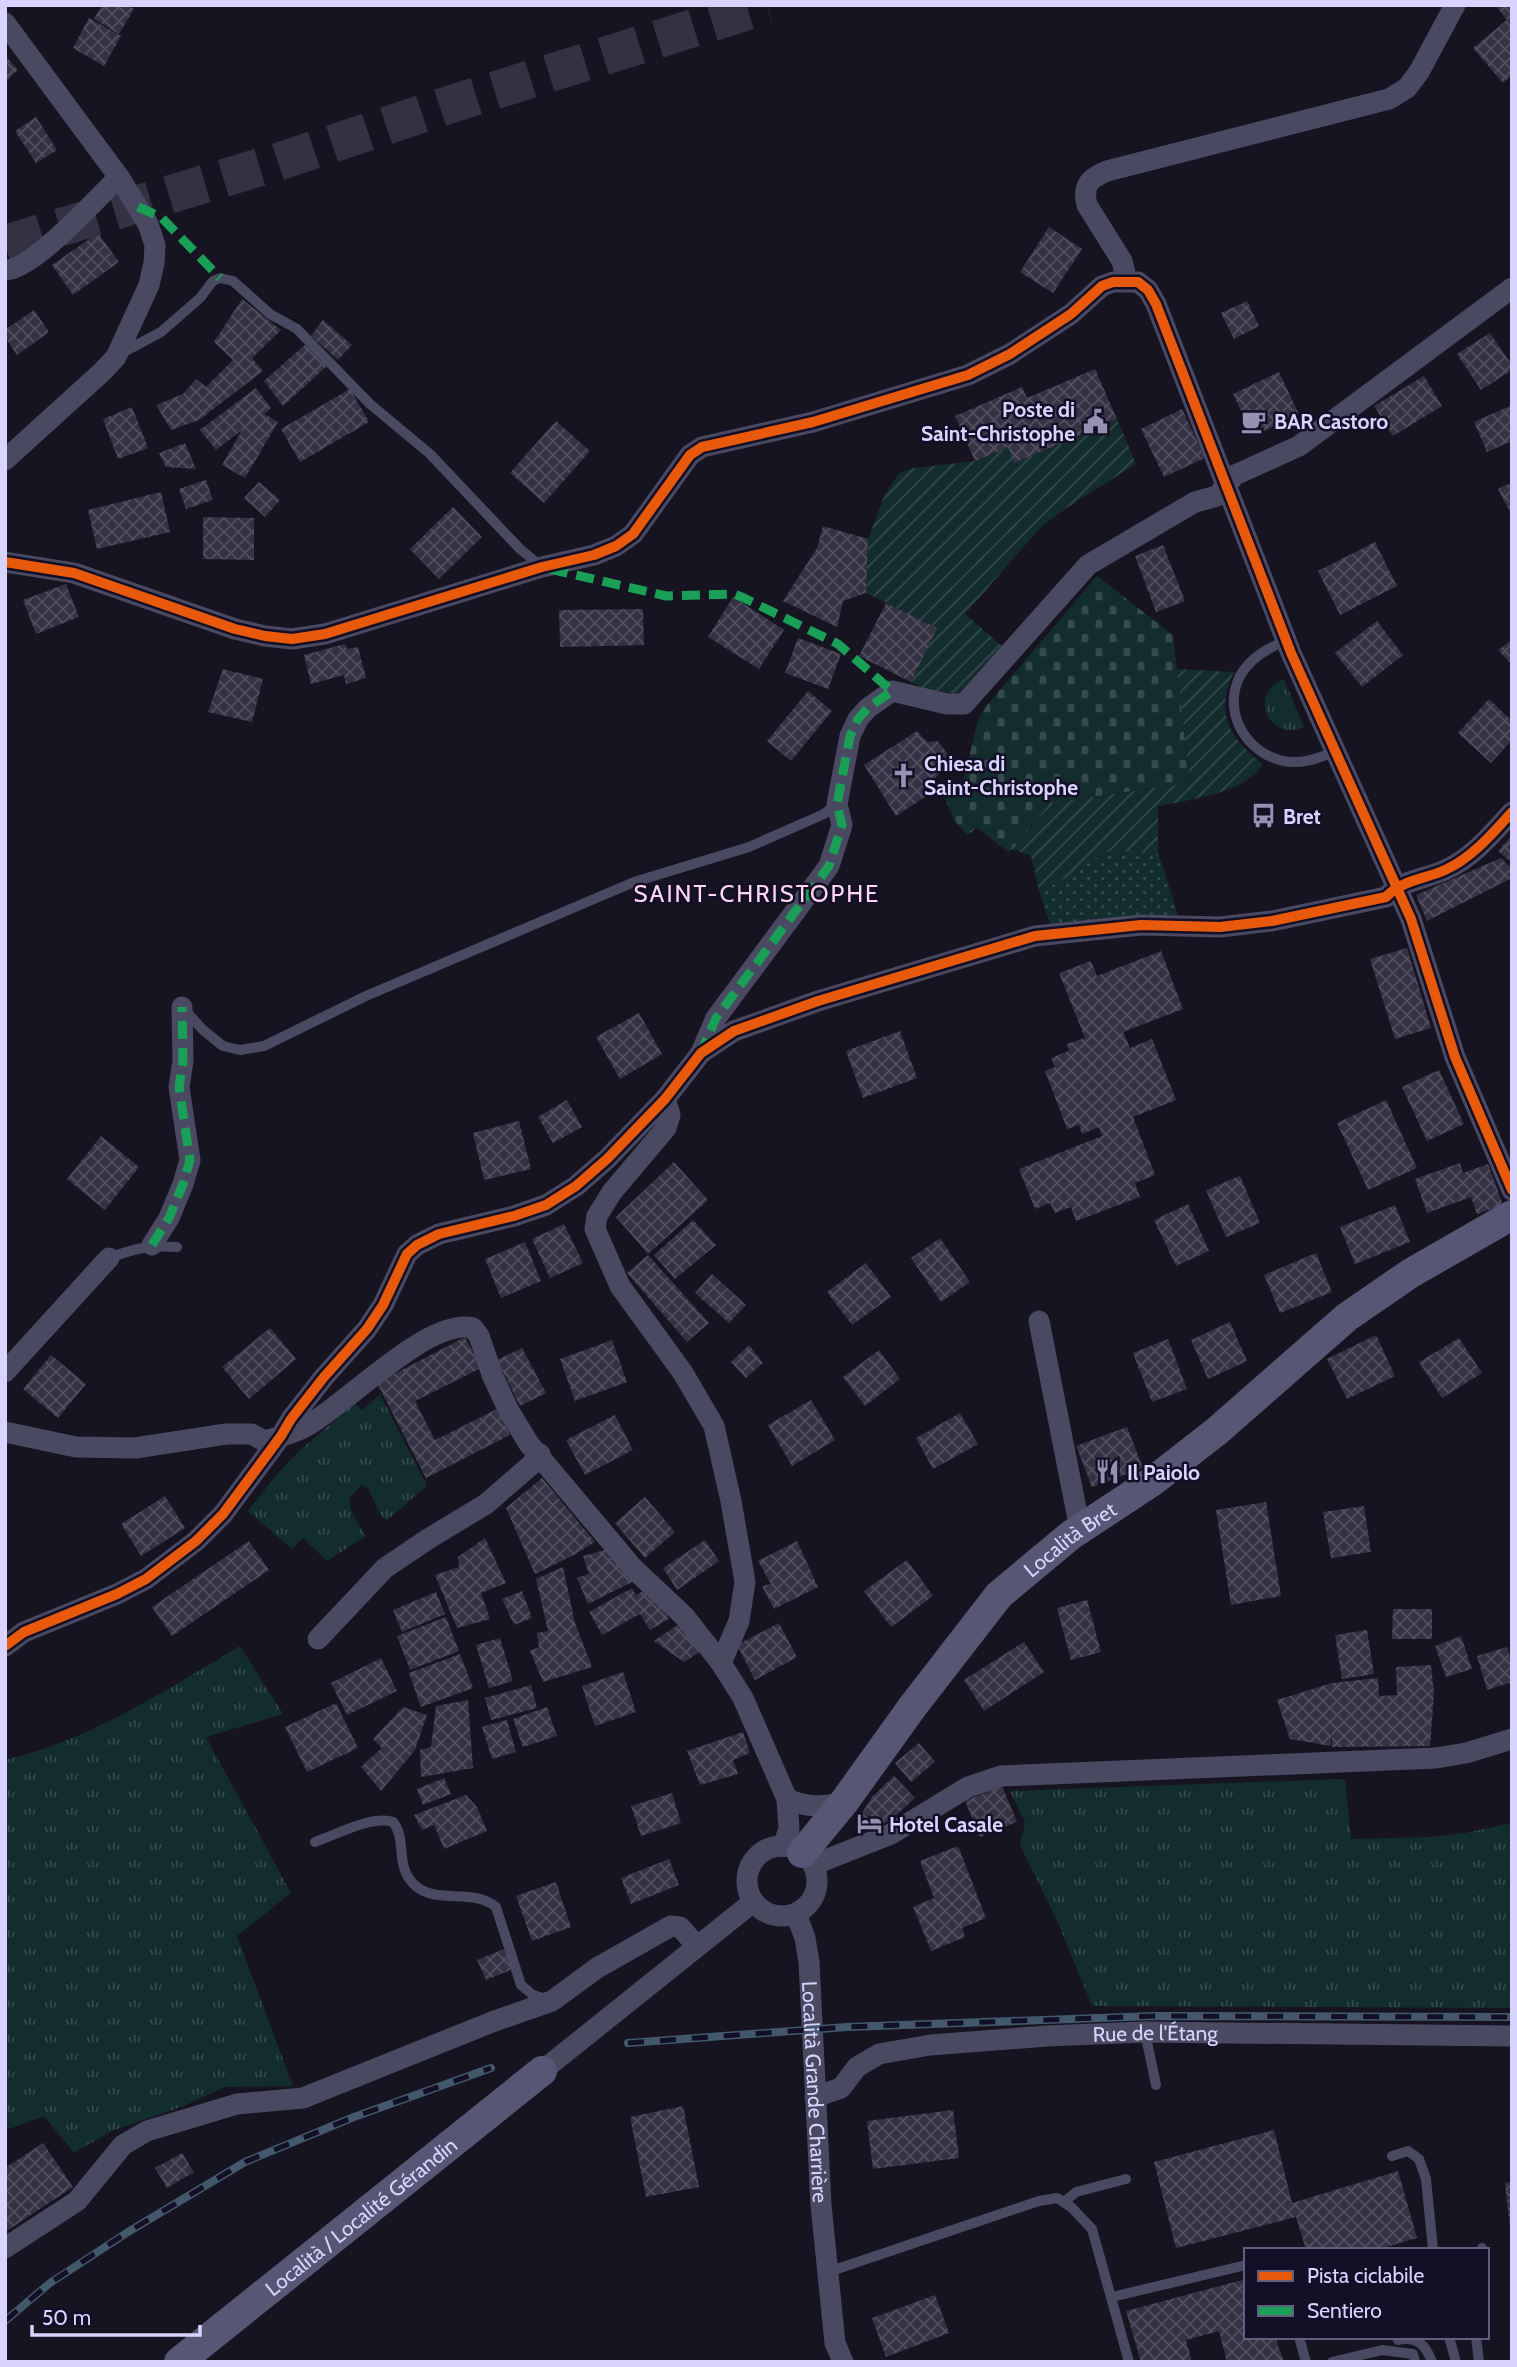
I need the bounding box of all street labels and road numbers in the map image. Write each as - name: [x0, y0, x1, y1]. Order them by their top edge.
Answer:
- street label: Località Bret: [1018, 1496, 1121, 1582]
- street label: Località Grande Charrière: [797, 1980, 833, 2204]
- street label: Rue de l'Étang: [1092, 2019, 1219, 2047]
- street label: Località / Localité Gérandin: [260, 2132, 462, 2301]

